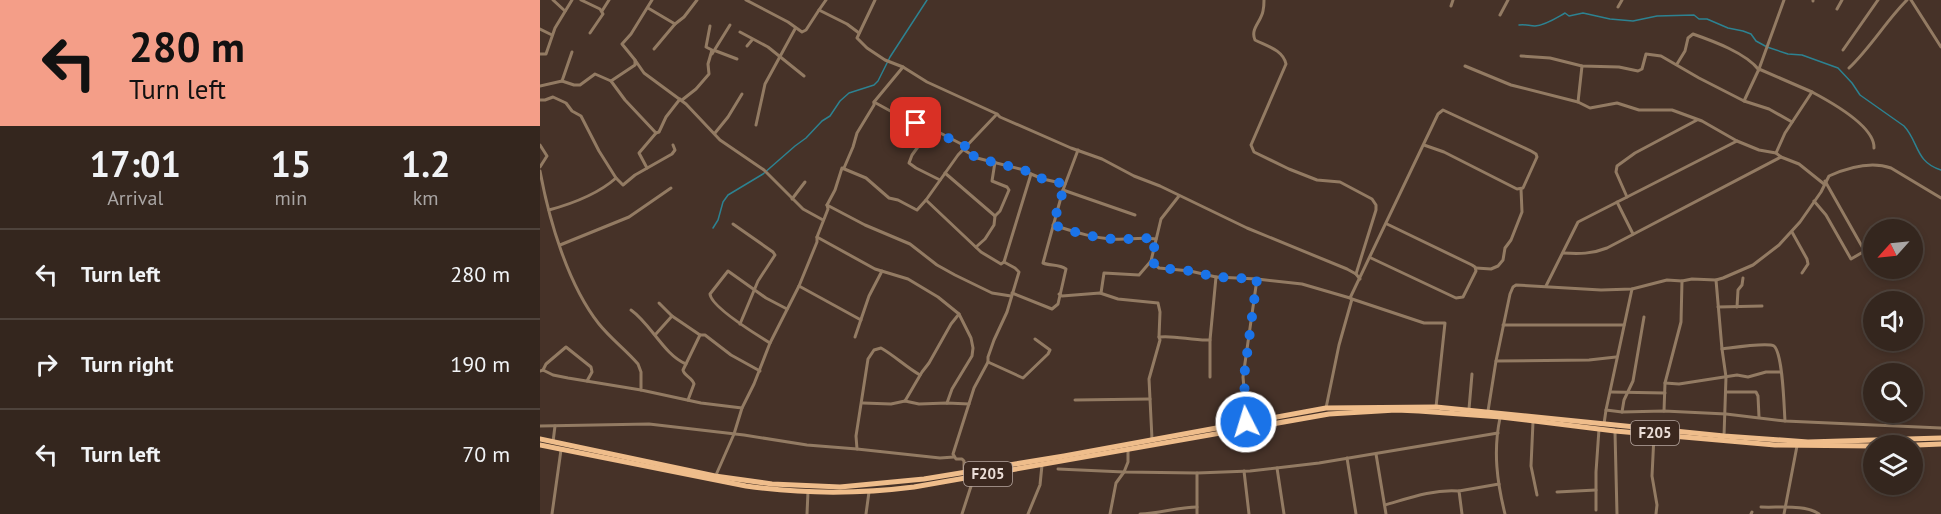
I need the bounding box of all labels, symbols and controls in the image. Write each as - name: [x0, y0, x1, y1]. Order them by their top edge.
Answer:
- text: 280 m: [129, 19, 245, 74]
- icon: left: [30, 24, 108, 102]
- text: Turn left: [129, 72, 226, 106]
- pin: [890, 97, 941, 148]
- icon: arrive: [899, 106, 932, 139]
- text: 17:01: [90, 140, 181, 187]
- text: 15: [270, 140, 311, 187]
- text: 1.2: [401, 140, 450, 187]
- text: Arrival: [107, 185, 163, 211]
- text: min: [275, 185, 307, 211]
- text: km: [413, 185, 439, 211]
- north arrow: [1863, 219, 1923, 279]
- map controls: [1863, 219, 1923, 495]
- icon: left: [30, 258, 63, 291]
- text: Turn left: [81, 260, 161, 288]
- text: 280 m: [450, 260, 510, 288]
- button: sound: [1863, 291, 1923, 351]
- icon: right: [30, 348, 63, 381]
- text: Turn right: [81, 350, 173, 378]
- text: 190 m: [450, 350, 510, 378]
- button: search: [1863, 363, 1923, 423]
- position arrow: [1214, 390, 1278, 454]
- road number: F205: [1631, 421, 1679, 445]
- button: layers: [1863, 435, 1923, 495]
- icon: left: [30, 438, 63, 471]
- text: Turn left: [81, 440, 161, 468]
- text: 70 m: [462, 440, 510, 468]
- road number: F205: [964, 462, 1012, 486]

